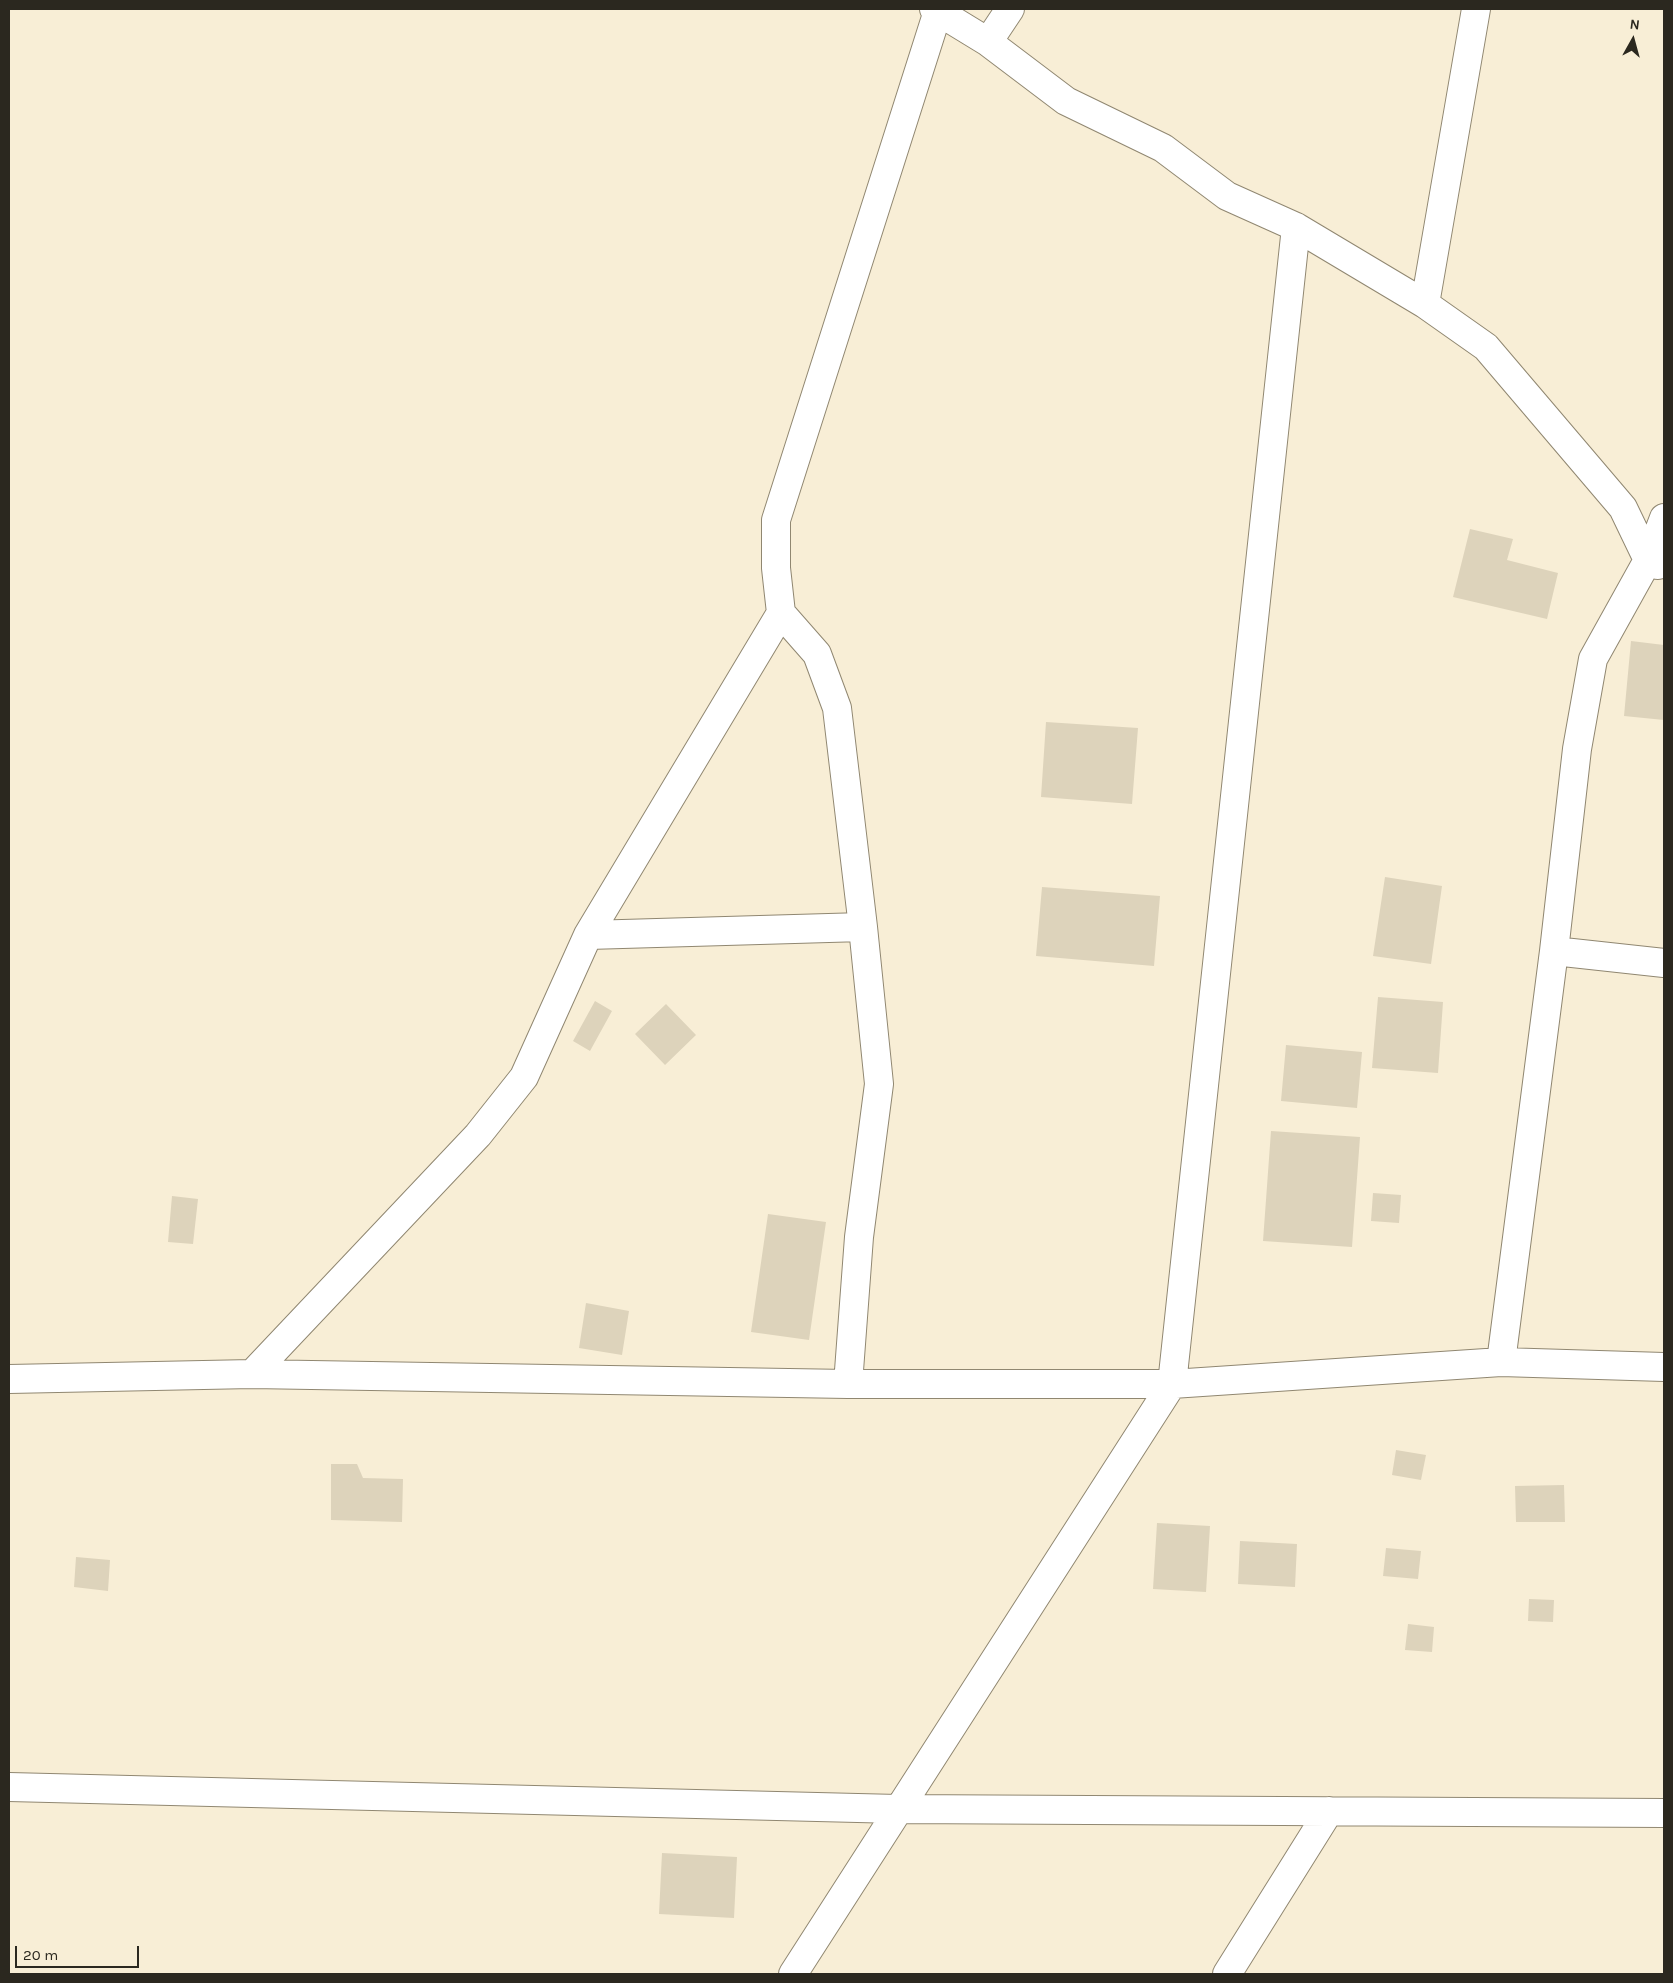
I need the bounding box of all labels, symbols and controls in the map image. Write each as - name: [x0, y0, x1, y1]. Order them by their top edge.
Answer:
- north arrow: [1608, 15, 1658, 65]
- text: N: [1629, 16, 1641, 34]
- scale bar: [18, 1936, 141, 1968]
- text: 20 m: [23, 1946, 58, 1964]

